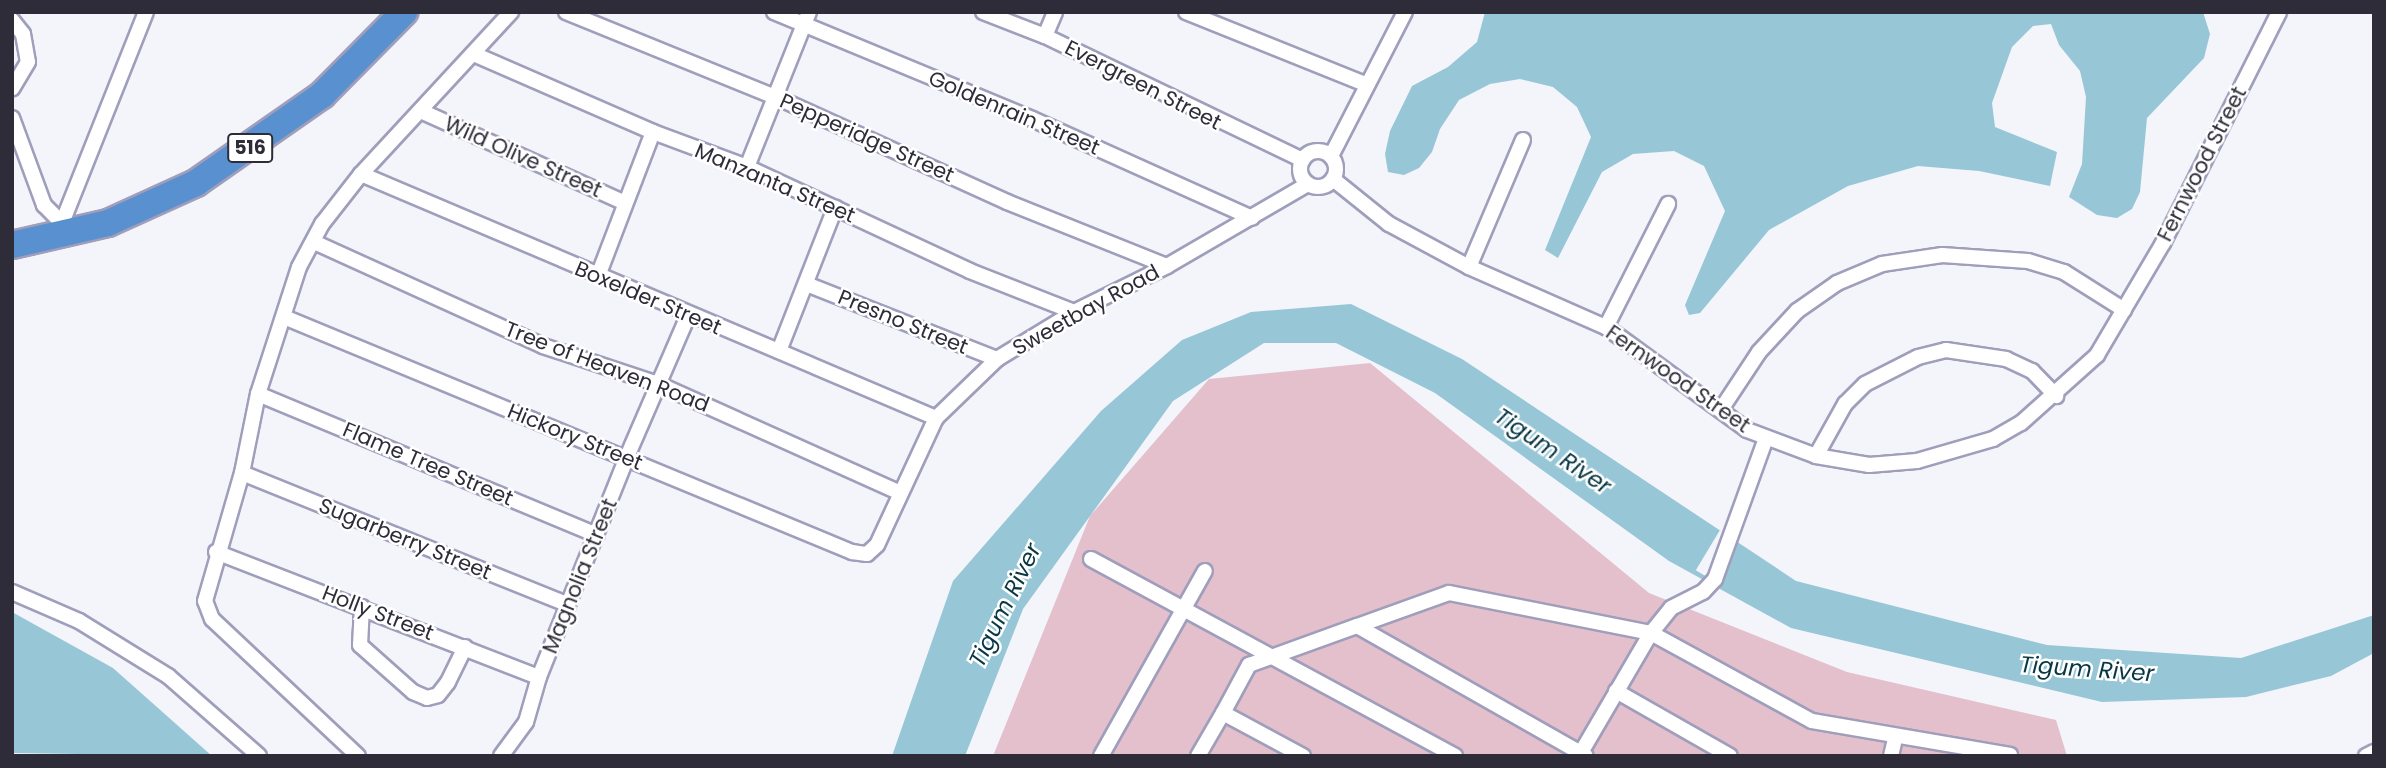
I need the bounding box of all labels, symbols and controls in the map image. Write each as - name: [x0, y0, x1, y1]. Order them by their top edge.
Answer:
- street label: Evergreen Street: [1061, 35, 1225, 135]
- street label: Goldenrain Street: [925, 66, 1103, 160]
- street label: Fernwood Street: [2152, 82, 2252, 246]
- street label: Pepperidge Street: [776, 88, 958, 188]
- street label: Wild Olive Street: [441, 111, 605, 203]
- road number: 516: [226, 132, 274, 164]
- street label: Manzanta Street: [691, 138, 859, 228]
- street label: Boxelder Street: [571, 256, 725, 340]
- street label: Sweetbay Road: [1008, 259, 1164, 361]
- street label: Presno Street: [834, 284, 972, 360]
- street label: Tree of Heaven Road: [501, 316, 713, 418]
- street label: Fernwood Street: [1601, 320, 1755, 438]
- street label: Hickory Street: [504, 398, 646, 476]
- water label: Tigum River: [1490, 402, 1616, 500]
- street label: Flame Tree Street: [339, 417, 517, 511]
- street label: Sugarberry Street: [315, 493, 495, 585]
- street label: Magnolia Street: [537, 495, 623, 657]
- water label: Tigum River: [963, 539, 1047, 671]
- street label: Holly Street: [319, 580, 437, 646]
- water label: Tigum River: [2019, 651, 2155, 687]

